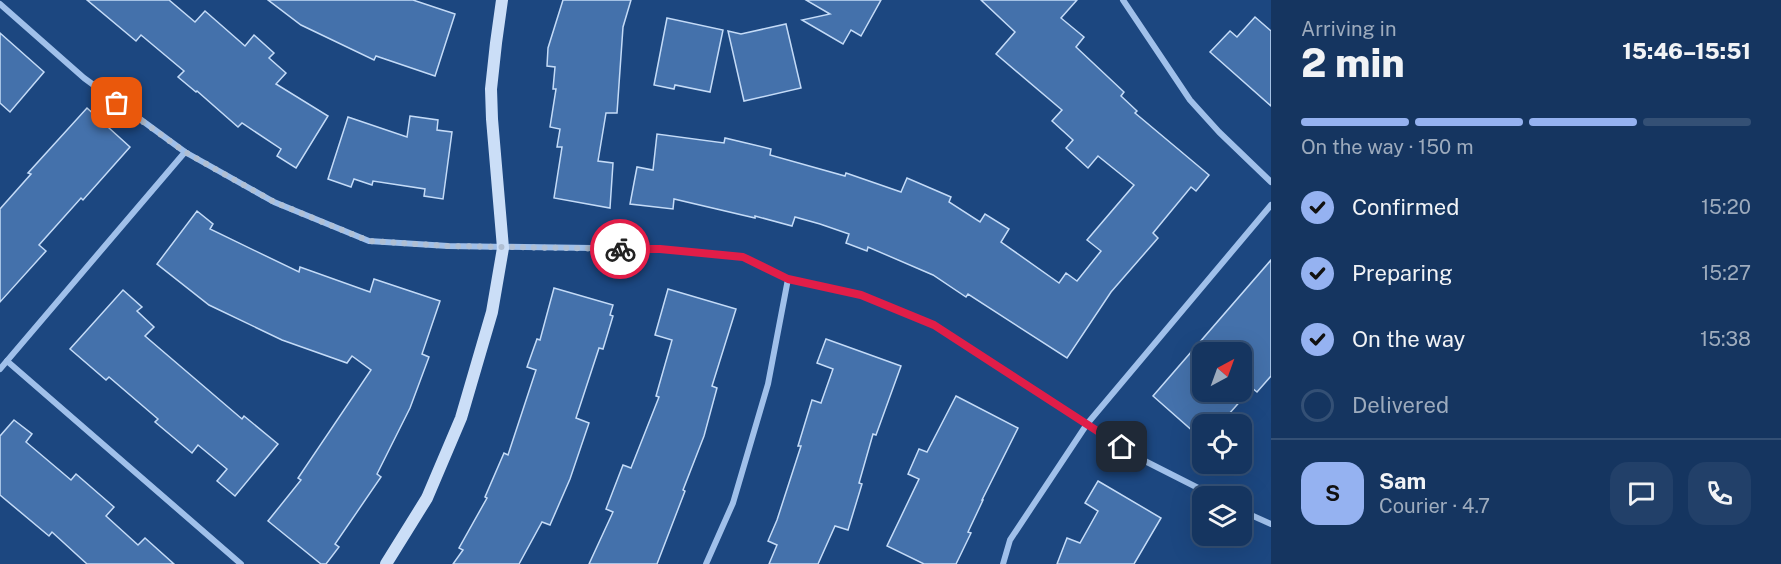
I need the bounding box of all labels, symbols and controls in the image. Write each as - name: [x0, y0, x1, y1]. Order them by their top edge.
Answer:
- text: Arriving in: [1301, 17, 1396, 41]
- text: 15:46–15:51: [1622, 38, 1751, 64]
- text: 2 min: [1301, 40, 1405, 86]
- pin: [91, 77, 142, 128]
- icon: bag: [100, 86, 133, 119]
- text: On the way · 150 m: [1301, 135, 1473, 159]
- icon: check: [1301, 191, 1334, 224]
- text: Confirmed: [1352, 194, 1459, 220]
- text: 15:20: [1701, 195, 1751, 219]
- courier: [590, 219, 650, 279]
- icon: bike: [604, 233, 637, 266]
- icon: check: [1301, 257, 1334, 290]
- text: Preparing: [1352, 260, 1453, 286]
- text: 15:27: [1701, 261, 1751, 285]
- icon: check: [1301, 323, 1334, 356]
- text: On the way: [1352, 326, 1465, 352]
- text: 15:38: [1700, 327, 1751, 351]
- north arrow: [1192, 342, 1252, 402]
- map controls: [1192, 342, 1252, 546]
- text: Delivered: [1352, 392, 1449, 418]
- button: locate: [1192, 414, 1252, 474]
- pin: [1096, 421, 1147, 472]
- icon: home: [1105, 430, 1138, 463]
- button: chat: [1610, 462, 1673, 525]
- button: phone: [1688, 462, 1751, 525]
- text: Sam: [1379, 468, 1426, 494]
- text: S: [1325, 480, 1340, 506]
- button: layers: [1192, 486, 1252, 546]
- text: Courier · 4.7: [1379, 494, 1490, 518]

